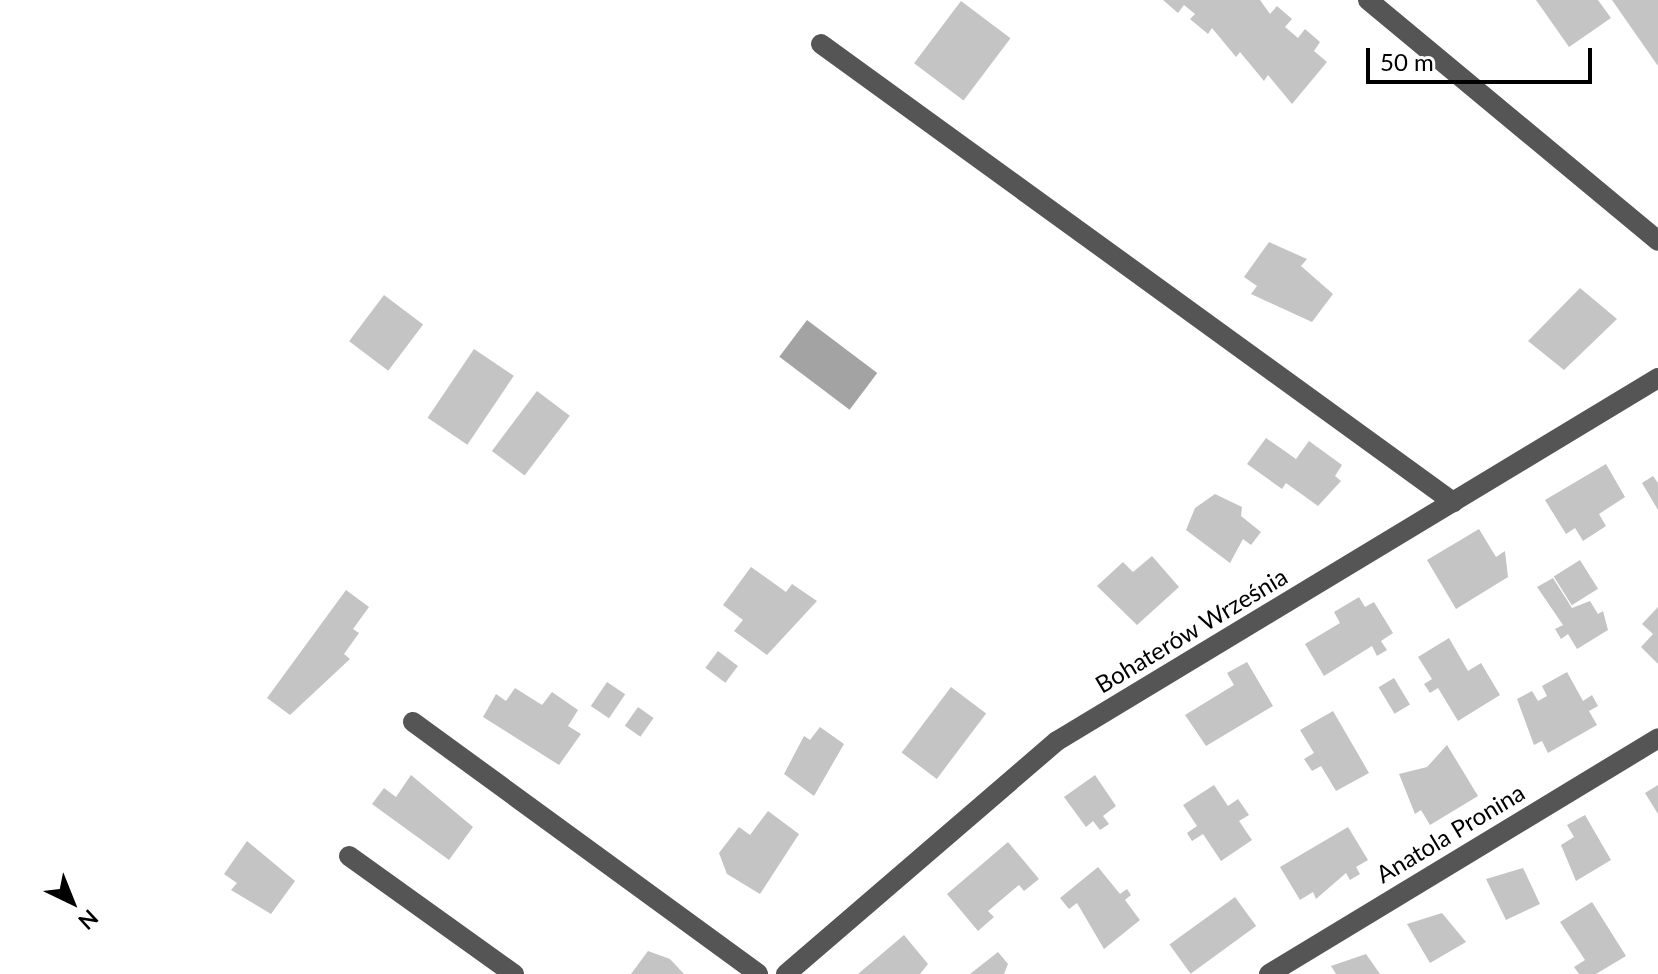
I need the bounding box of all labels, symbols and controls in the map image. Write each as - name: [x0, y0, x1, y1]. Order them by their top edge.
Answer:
- scale bar: [1370, 32, 1596, 82]
- text: 50 m: [1380, 47, 1434, 76]
- street label: Bohaterów Września: [1090, 561, 1292, 699]
- street label: Anatola Pronina: [1371, 777, 1529, 889]
- north arrow: [32, 862, 112, 942]
- text: N: [73, 904, 104, 936]

